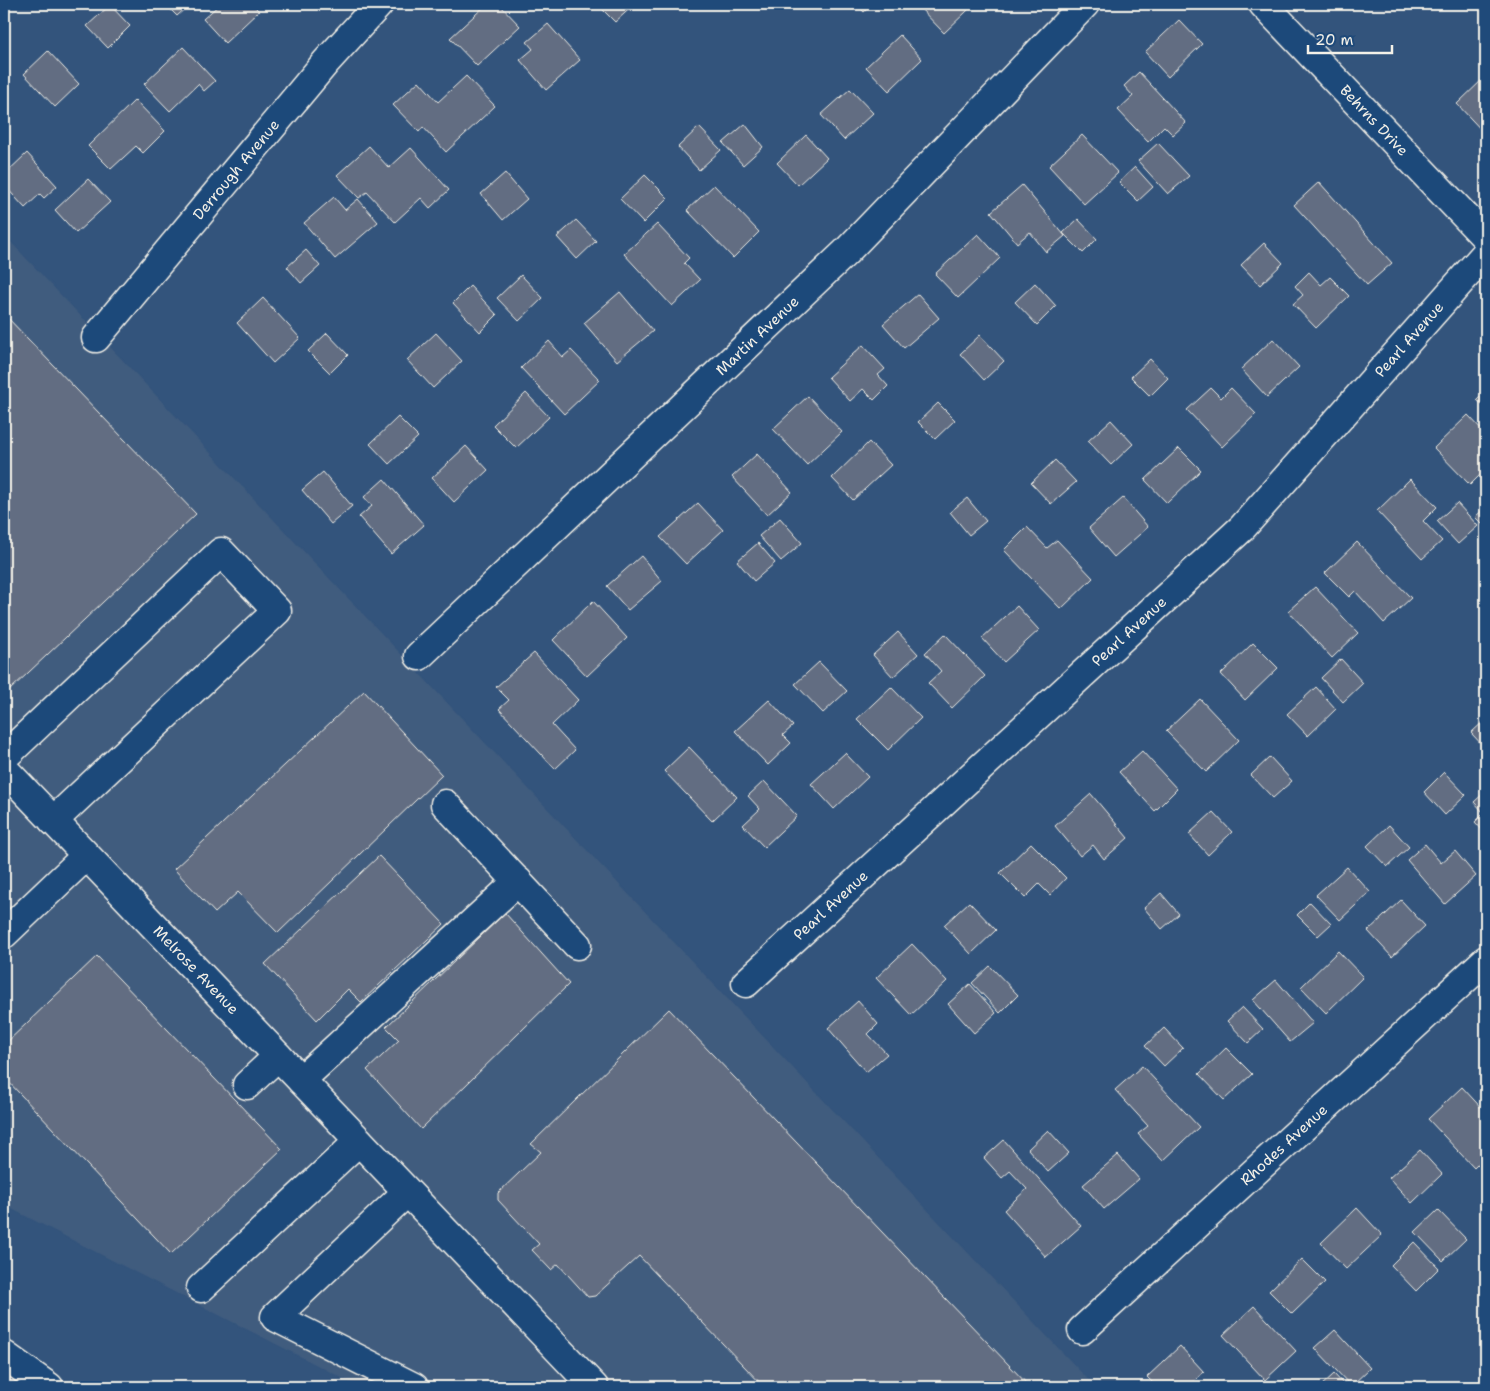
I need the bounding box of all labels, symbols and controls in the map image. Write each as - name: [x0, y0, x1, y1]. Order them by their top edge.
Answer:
- scale bar: [1308, 22, 1391, 54]
- text: 20 m: [1315, 30, 1354, 50]
- street label: Behrns Drive: [1335, 81, 1413, 160]
- street label: Derrough Avenue: [188, 115, 284, 224]
- street label: Martin Avenue: [712, 291, 803, 380]
- street label: Pearl Avenue: [1370, 297, 1448, 382]
- street label: Pearl Avenue: [1087, 592, 1171, 671]
- street label: Pearl Avenue: [789, 866, 872, 945]
- street label: Melrose Avenue: [149, 921, 243, 1019]
- street label: Rhodes Avenue: [1236, 1100, 1332, 1190]

